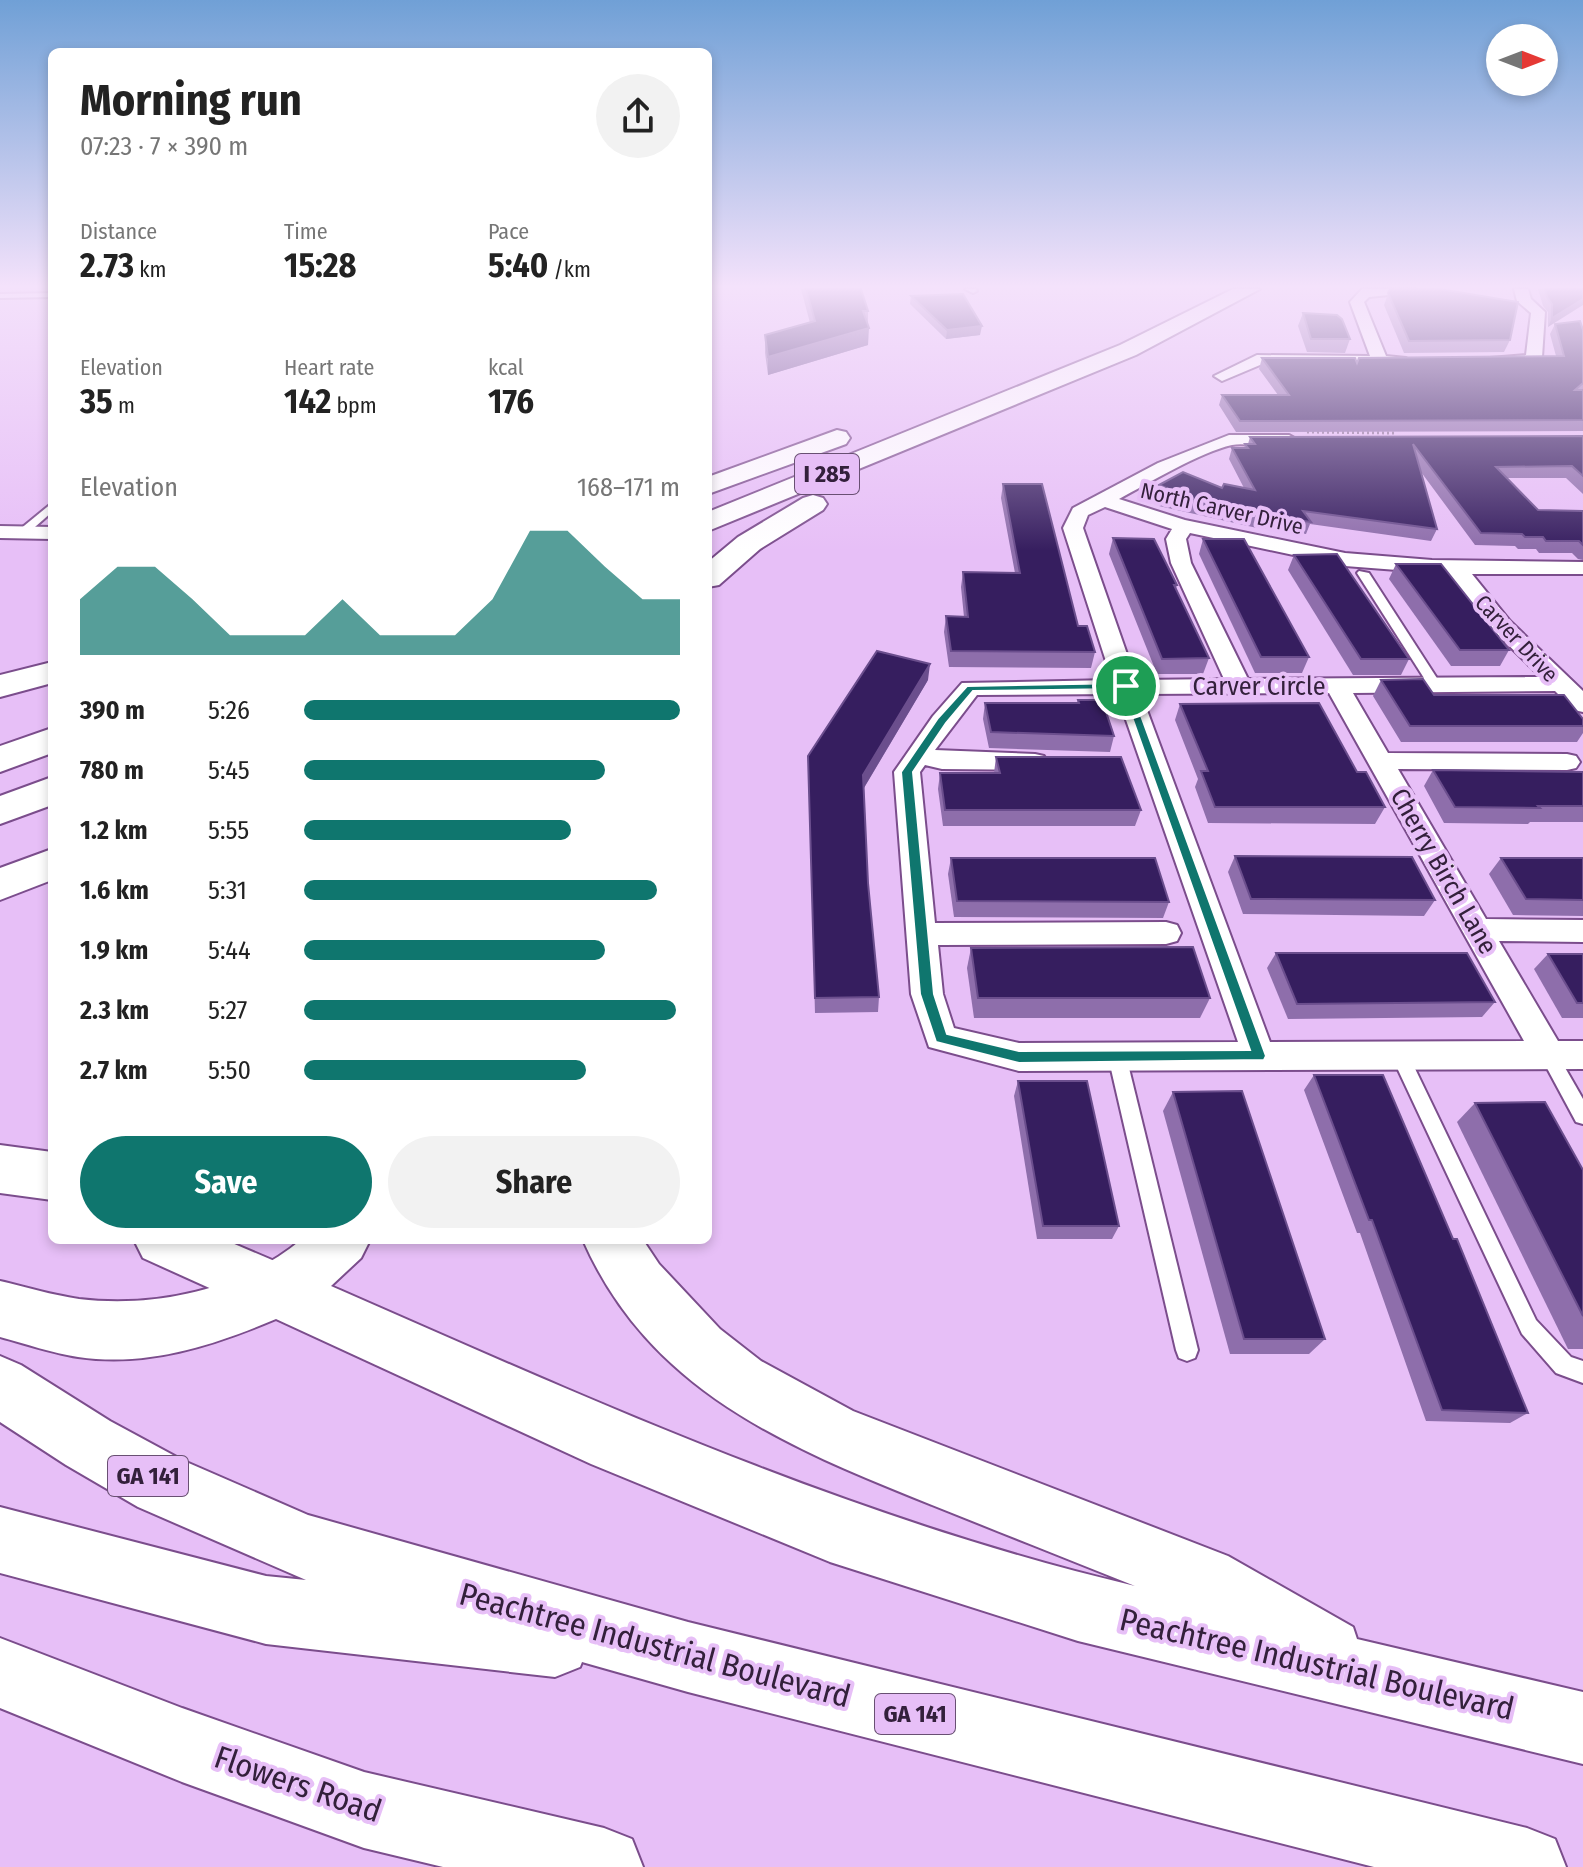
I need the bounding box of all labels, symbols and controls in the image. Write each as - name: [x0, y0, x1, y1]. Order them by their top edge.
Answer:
- north arrow: [1486, 24, 1558, 96]
- map controls: [1486, 24, 1558, 96]
- text: Morning run: [80, 74, 302, 127]
- button: share: [596, 74, 680, 158]
- text: 07:23 · 7 × 390 m: [80, 131, 248, 162]
- text: Distance: [80, 218, 157, 245]
- text: Time: [284, 218, 328, 245]
- text: Pace: [488, 218, 529, 245]
- text: 2.73: [80, 245, 134, 286]
- text: 15:28: [284, 245, 357, 286]
- text: 5:40: [488, 245, 548, 286]
- text: km: [134, 256, 166, 283]
- text: /km: [548, 256, 591, 283]
- text: Elevation: [80, 354, 163, 381]
- text: Heart rate: [284, 354, 374, 381]
- text: kcal: [488, 354, 524, 381]
- text: 35: [80, 381, 113, 422]
- text: 142: [284, 381, 331, 422]
- text: 176: [488, 381, 534, 422]
- text: m: [113, 392, 135, 419]
- text: bpm: [331, 392, 377, 419]
- road number: I 285: [795, 454, 859, 494]
- text: Elevation: [80, 472, 178, 503]
- text: 168–171 m: [577, 472, 680, 503]
- street label: North Carver Drive: [1138, 477, 1306, 540]
- street label: Carver Drive: [1469, 589, 1564, 688]
- pin: [1092, 652, 1160, 720]
- icon: arrive: [1104, 664, 1148, 708]
- street label: Carver Circle: [1192, 671, 1326, 702]
- text: 390 m: [80, 695, 145, 726]
- text: 5:26: [208, 695, 250, 726]
- text: 780 m: [80, 755, 144, 786]
- text: 5:45: [208, 755, 250, 786]
- street label: Cherry Birch Lane: [1384, 783, 1503, 960]
- text: 1.2 km: [80, 815, 147, 846]
- text: 5:55: [208, 815, 249, 846]
- text: 1.6 km: [80, 875, 149, 906]
- text: 5:31: [208, 875, 247, 906]
- text: 1.9 km: [80, 935, 148, 966]
- text: 5:44: [208, 935, 250, 966]
- text: 2.3 km: [80, 995, 149, 1026]
- text: 5:27: [208, 995, 247, 1026]
- text: 2.7 km: [80, 1055, 148, 1086]
- text: 5:50: [208, 1055, 251, 1086]
- button: Save: [80, 1136, 372, 1228]
- button: Share: [388, 1136, 680, 1228]
- road number: GA 141: [108, 1456, 188, 1496]
- street label: Peachtree Industrial Boulevard: [455, 1574, 855, 1716]
- street label: Peachtree Industrial Boulevard: [1116, 1600, 1518, 1728]
- road number: GA 141: [875, 1694, 955, 1734]
- street label: Flowers Road: [210, 1738, 386, 1830]

